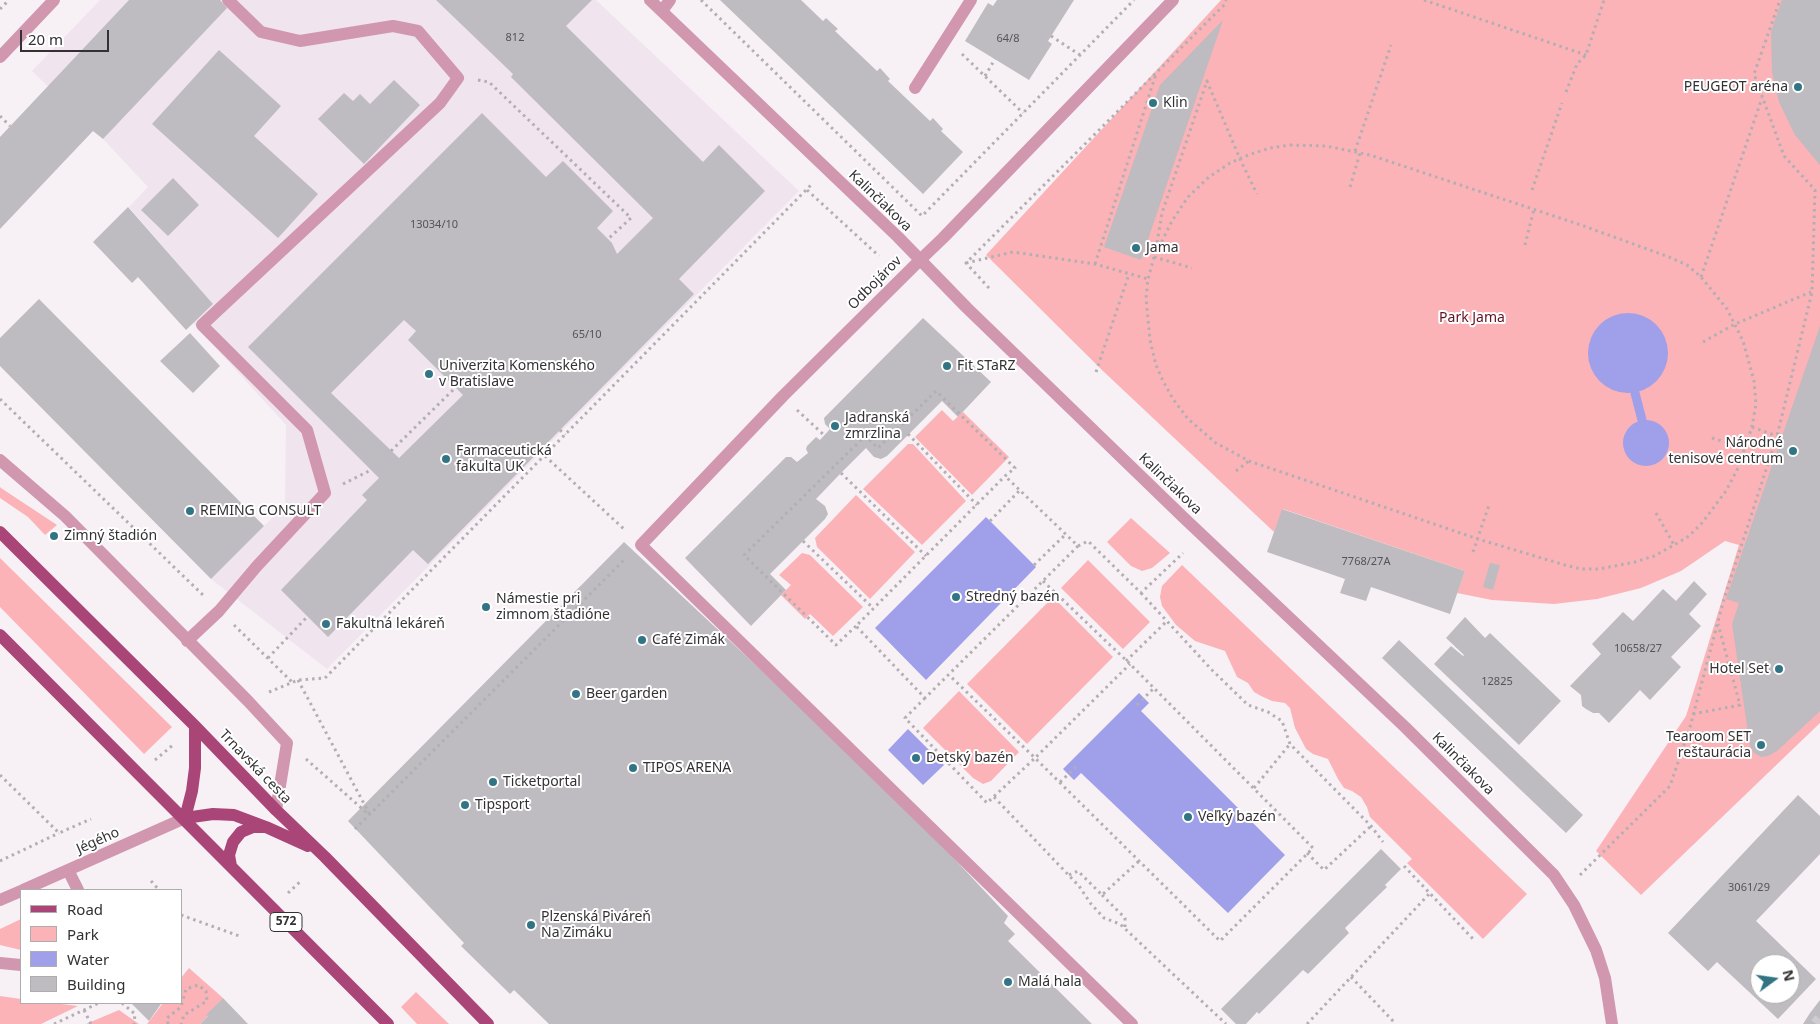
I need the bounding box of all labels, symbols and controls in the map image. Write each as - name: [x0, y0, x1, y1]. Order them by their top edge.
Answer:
- scale bar: [22, 20, 111, 52]
- text: 20 m: [28, 29, 63, 49]
- house number: 812: [506, 31, 524, 45]
- house number: 64/8: [997, 32, 1019, 46]
- place label: PEUGEOT aréna: [1684, 79, 1788, 95]
- marker: PEUGEOT aréna: [1792, 81, 1804, 93]
- place label: Klin: [1163, 95, 1188, 111]
- marker: Klin: [1147, 97, 1159, 109]
- street label: Kalinčiakova: [845, 167, 915, 235]
- house number: 13034/10: [410, 218, 458, 232]
- place label: Jama: [1146, 240, 1179, 256]
- marker: Jama: [1130, 242, 1142, 254]
- street label: Odbojárov: [845, 253, 905, 313]
- park label: Park Jama: [1439, 310, 1505, 326]
- house number: 65/10: [572, 328, 602, 342]
- place label: Univerzita Komenského v Bratislave: [439, 358, 595, 391]
- place label: Fit STaRZ: [957, 358, 1015, 374]
- marker: Fit STaRZ: [941, 360, 953, 372]
- marker: Univerzita Komenského v Bratislave: [423, 368, 435, 380]
- place label: Jadranská zmrzlina: [845, 410, 909, 442]
- marker: Jadranská zmrzlina: [829, 420, 841, 432]
- place label: Národné tenisové centrum: [1668, 435, 1783, 468]
- place label: Farmaceutická fakulta UK: [456, 443, 552, 476]
- marker: Národné tenisové centrum: [1787, 445, 1799, 457]
- street label: Kalinčiakova: [1135, 450, 1205, 518]
- marker: Farmaceutická fakulta UK: [440, 453, 452, 465]
- place label: REMING CONSULT: [200, 503, 321, 519]
- marker: REMING CONSULT: [184, 505, 196, 517]
- place label: Zimný štadión: [64, 528, 157, 544]
- marker: Zimný štadión: [48, 530, 60, 542]
- house number: 7768/27A: [1342, 555, 1390, 569]
- place label: Stredný bazén: [966, 589, 1060, 605]
- place label: Námestie pri zimnom štadióne: [496, 591, 610, 624]
- marker: Stredný bazén: [950, 591, 962, 603]
- marker: Námestie pri zimnom štadióne: [480, 601, 492, 613]
- place label: Fakultná lekáreň: [336, 616, 445, 632]
- marker: Fakultná lekáreň: [320, 618, 332, 630]
- place label: Café Zimák: [652, 632, 725, 648]
- marker: Café Zimák: [636, 634, 648, 646]
- house number: 10658/27: [1614, 642, 1662, 656]
- place label: Hotel Set: [1709, 661, 1769, 677]
- marker: Hotel Set: [1773, 663, 1785, 675]
- house number: 12825: [1481, 675, 1513, 689]
- place label: Beer garden: [586, 686, 667, 702]
- marker: Beer garden: [570, 688, 582, 700]
- street label: Trnavská cesta: [215, 726, 295, 808]
- street label: Kalinčiakova: [1428, 729, 1498, 799]
- place label: Tearoom SET reštaurácia: [1666, 729, 1751, 762]
- marker: Tearoom SET reštaurácia: [1755, 739, 1767, 751]
- place label: Detský bazén: [926, 750, 1014, 766]
- marker: Detský bazén: [910, 752, 922, 764]
- place label: TIPOS ARENA: [643, 760, 731, 776]
- marker: TIPOS ARENA: [627, 762, 639, 774]
- place label: Ticketportal: [503, 774, 581, 790]
- marker: Ticketportal: [487, 776, 499, 788]
- place label: Tipsport: [475, 797, 530, 813]
- marker: Tipsport: [459, 799, 471, 811]
- place label: Veľký bazén: [1198, 809, 1276, 825]
- marker: Veľký bazén: [1182, 811, 1194, 823]
- street label: Jégého: [74, 824, 122, 858]
- house number: 3061/29: [1728, 881, 1770, 895]
- legend: [20, 889, 182, 1004]
- text: Road: [67, 899, 103, 919]
- place label: Plzenská Piváreň Na Zimáku: [541, 909, 651, 942]
- road number: 572: [270, 912, 302, 932]
- marker: Plzenská Piváreň Na Zimáku: [525, 919, 537, 931]
- text: Park: [67, 924, 99, 944]
- text: Water: [67, 949, 109, 969]
- north arrow: [1750, 954, 1800, 1004]
- text: N: [1778, 968, 1800, 983]
- text: Building: [67, 974, 125, 994]
- place label: Malá hala: [1018, 974, 1082, 990]
- marker: Malá hala: [1002, 976, 1014, 988]

